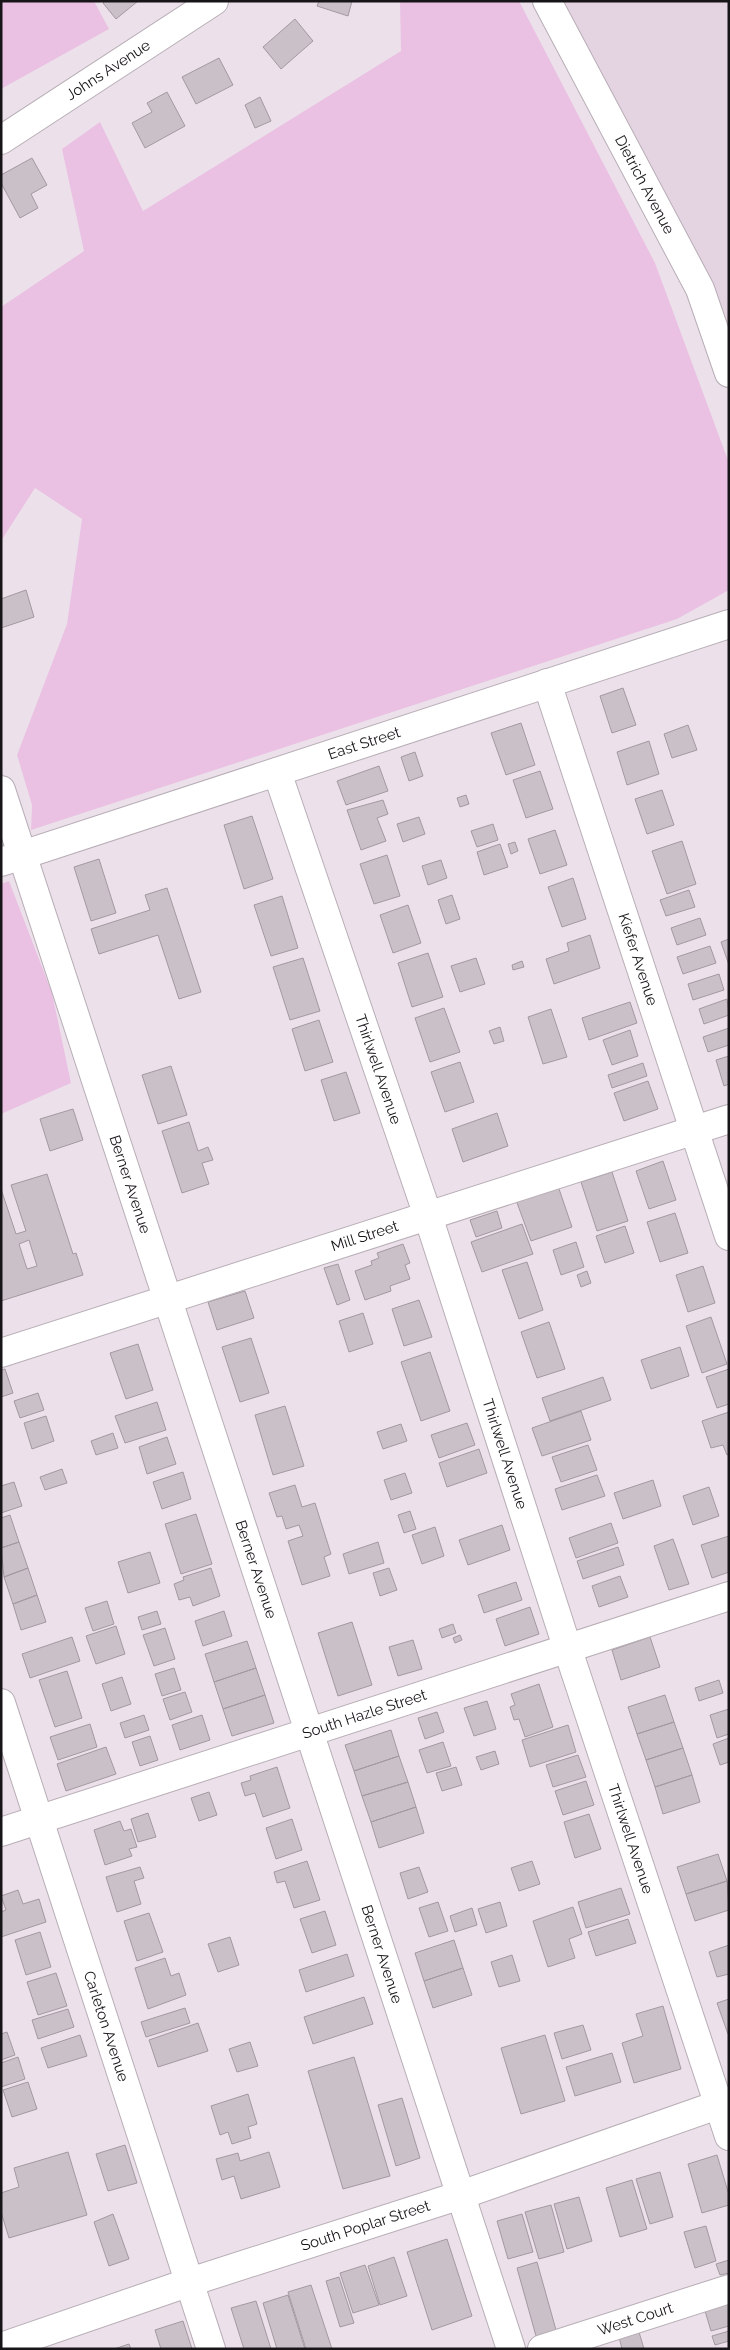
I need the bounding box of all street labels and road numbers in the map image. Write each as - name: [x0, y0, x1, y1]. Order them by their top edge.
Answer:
- street label: Johns Avenue: [63, 36, 154, 104]
- street label: Dietrich Avenue: [611, 132, 678, 237]
- street label: East Street: [326, 723, 403, 764]
- street label: Kiefer Avenue: [614, 911, 662, 1008]
- street label: Thirlwell Avenue: [351, 1012, 405, 1127]
- street label: Berner Avenue: [106, 1133, 155, 1236]
- street label: Mill Street: [329, 1217, 401, 1255]
- street label: Thirlwell Avenue: [479, 1397, 531, 1512]
- street label: Berner Avenue: [231, 1518, 281, 1621]
- street label: South Hazle Street: [300, 1686, 429, 1743]
- street label: Thirlwell Avenue: [604, 1782, 657, 1896]
- street label: Berner Avenue: [357, 1903, 406, 2006]
- street label: Carleton Avenue: [80, 1969, 133, 2084]
- street label: South Poplar Street: [298, 2197, 432, 2255]
- street label: West Court: [595, 2299, 675, 2340]

